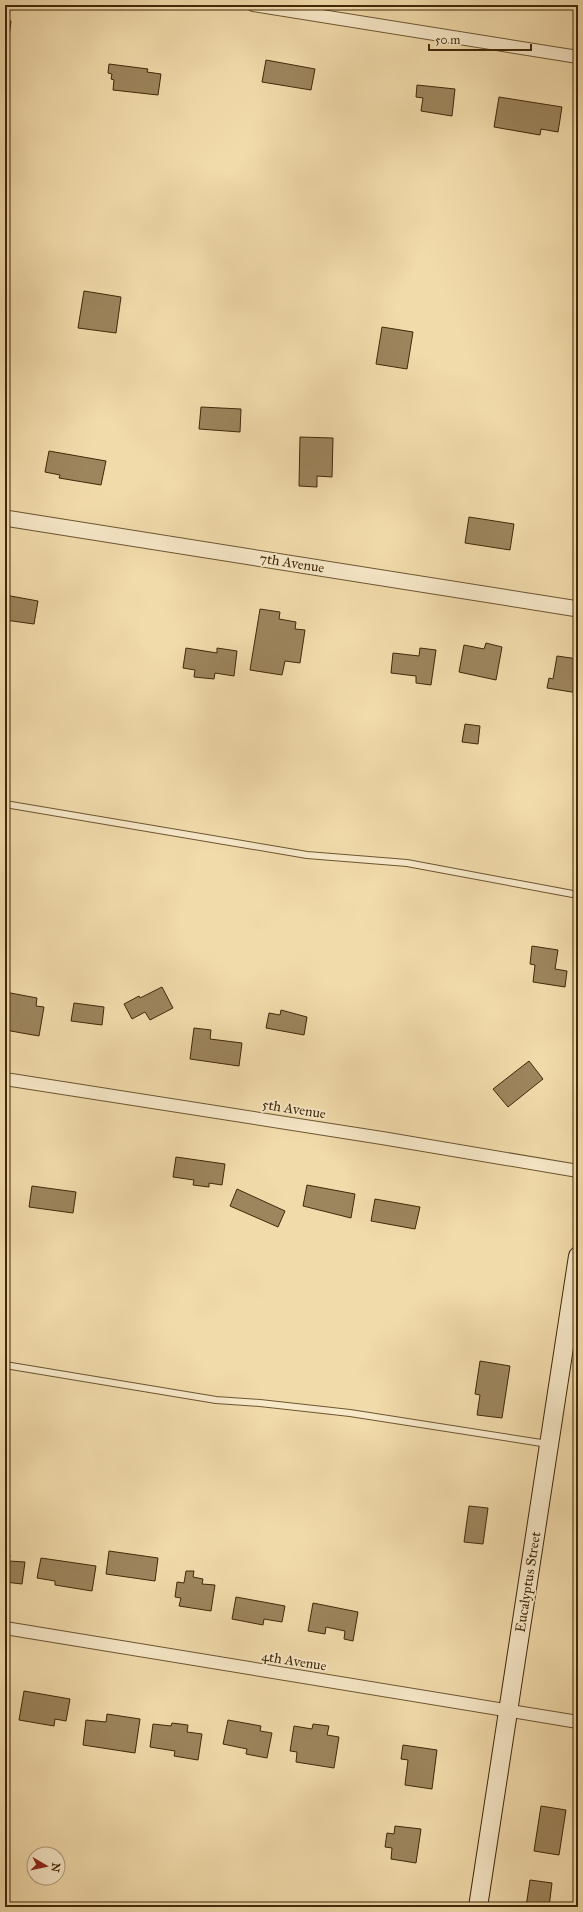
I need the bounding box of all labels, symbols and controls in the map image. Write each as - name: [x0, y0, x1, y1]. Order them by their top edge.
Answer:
- scale bar: [429, 26, 531, 52]
- text: 50 m: [435, 33, 460, 47]
- street label: 7th Avenue: [258, 549, 326, 577]
- street label: 5th Avenue: [261, 1096, 327, 1122]
- street label: Eucalyptus Street: [512, 1530, 544, 1634]
- street label: 4th Avenue: [260, 1647, 328, 1675]
- north arrow: [26, 1846, 66, 1886]
- text: N: [48, 1862, 63, 1874]

